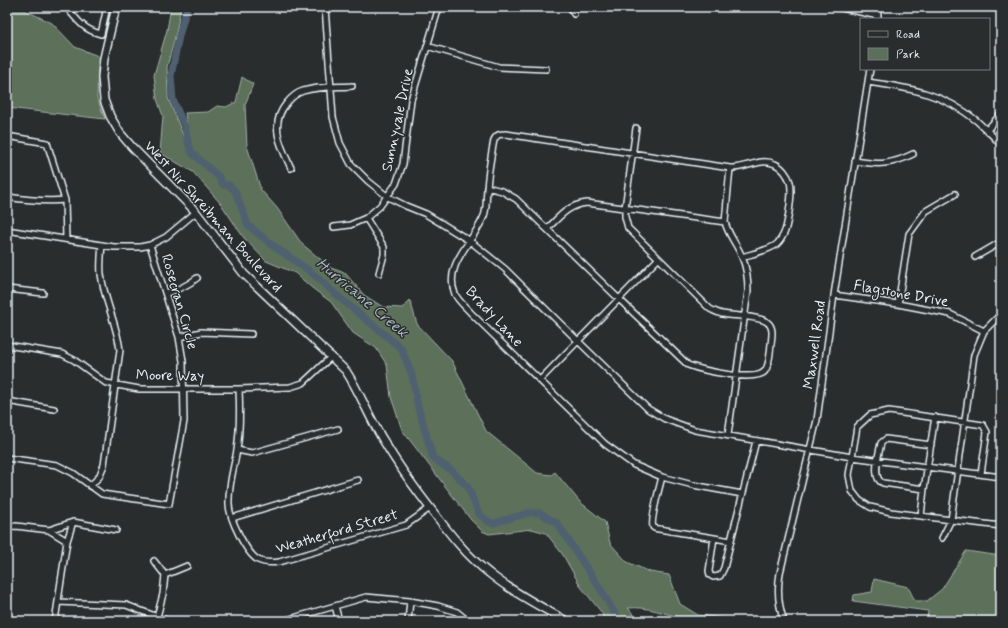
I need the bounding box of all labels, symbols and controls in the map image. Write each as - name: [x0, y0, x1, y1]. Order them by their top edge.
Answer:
- legend: [860, 18, 990, 70]
- text: Road: [896, 27, 920, 43]
- text: Park: [896, 47, 920, 63]
- street label: Sunnyvale Drive: [377, 66, 419, 174]
- street label: West Nir Shreibman Boulevard: [139, 137, 287, 297]
- street label: Rosecran Circle: [156, 252, 202, 352]
- water label: Hurricane Creek: [312, 253, 413, 343]
- street label: Flagstone Drive: [852, 276, 950, 313]
- street label: Brady Lane: [461, 282, 528, 352]
- street label: Maxwell Road: [799, 299, 831, 391]
- street label: Moore Way: [136, 365, 204, 387]
- street label: Weatherford Street: [273, 505, 401, 561]

